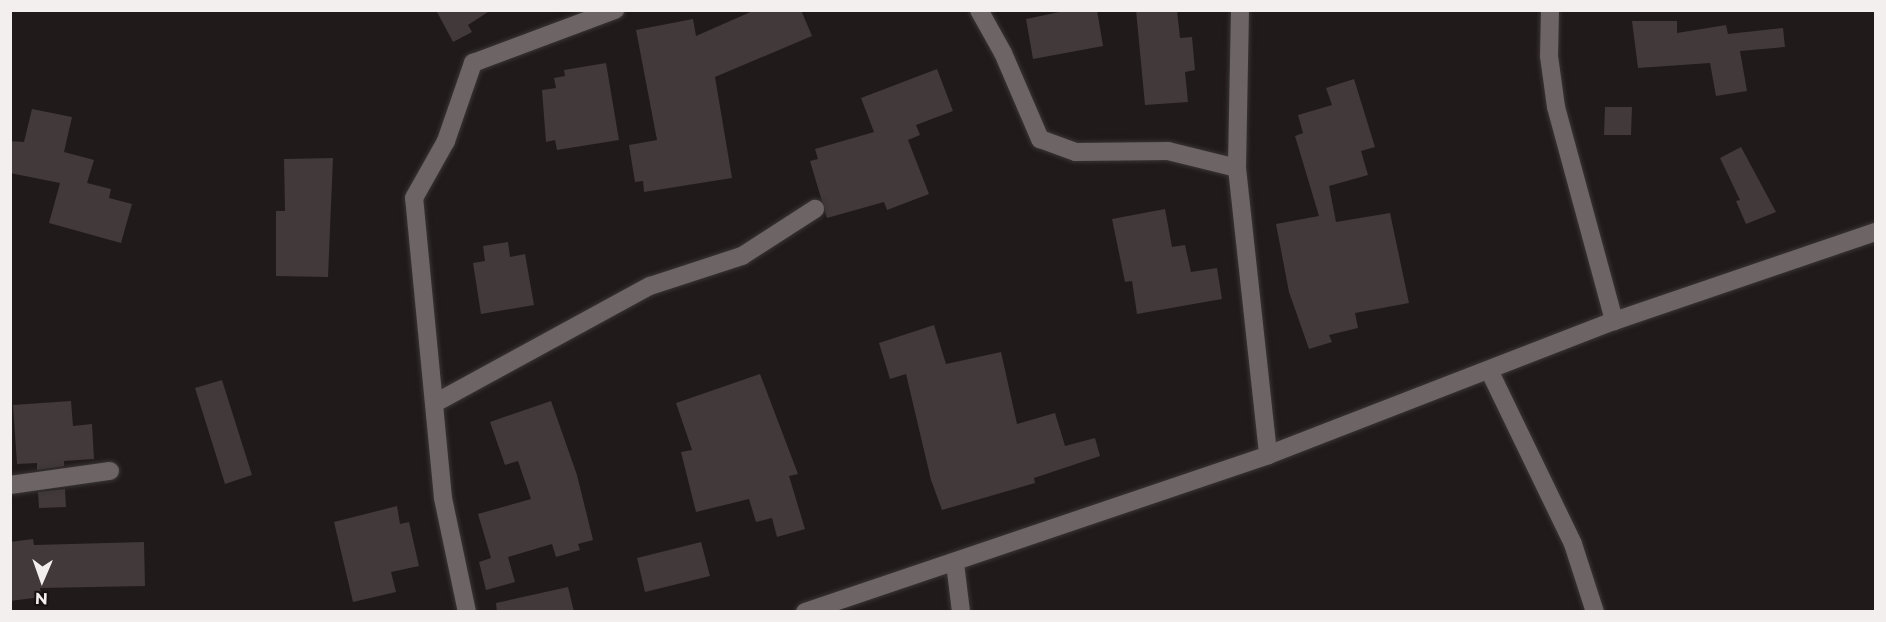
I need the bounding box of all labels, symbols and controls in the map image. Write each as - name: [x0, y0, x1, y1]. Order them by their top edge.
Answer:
- north arrow: [12, 550, 72, 610]
- text: N: [35, 589, 48, 608]

